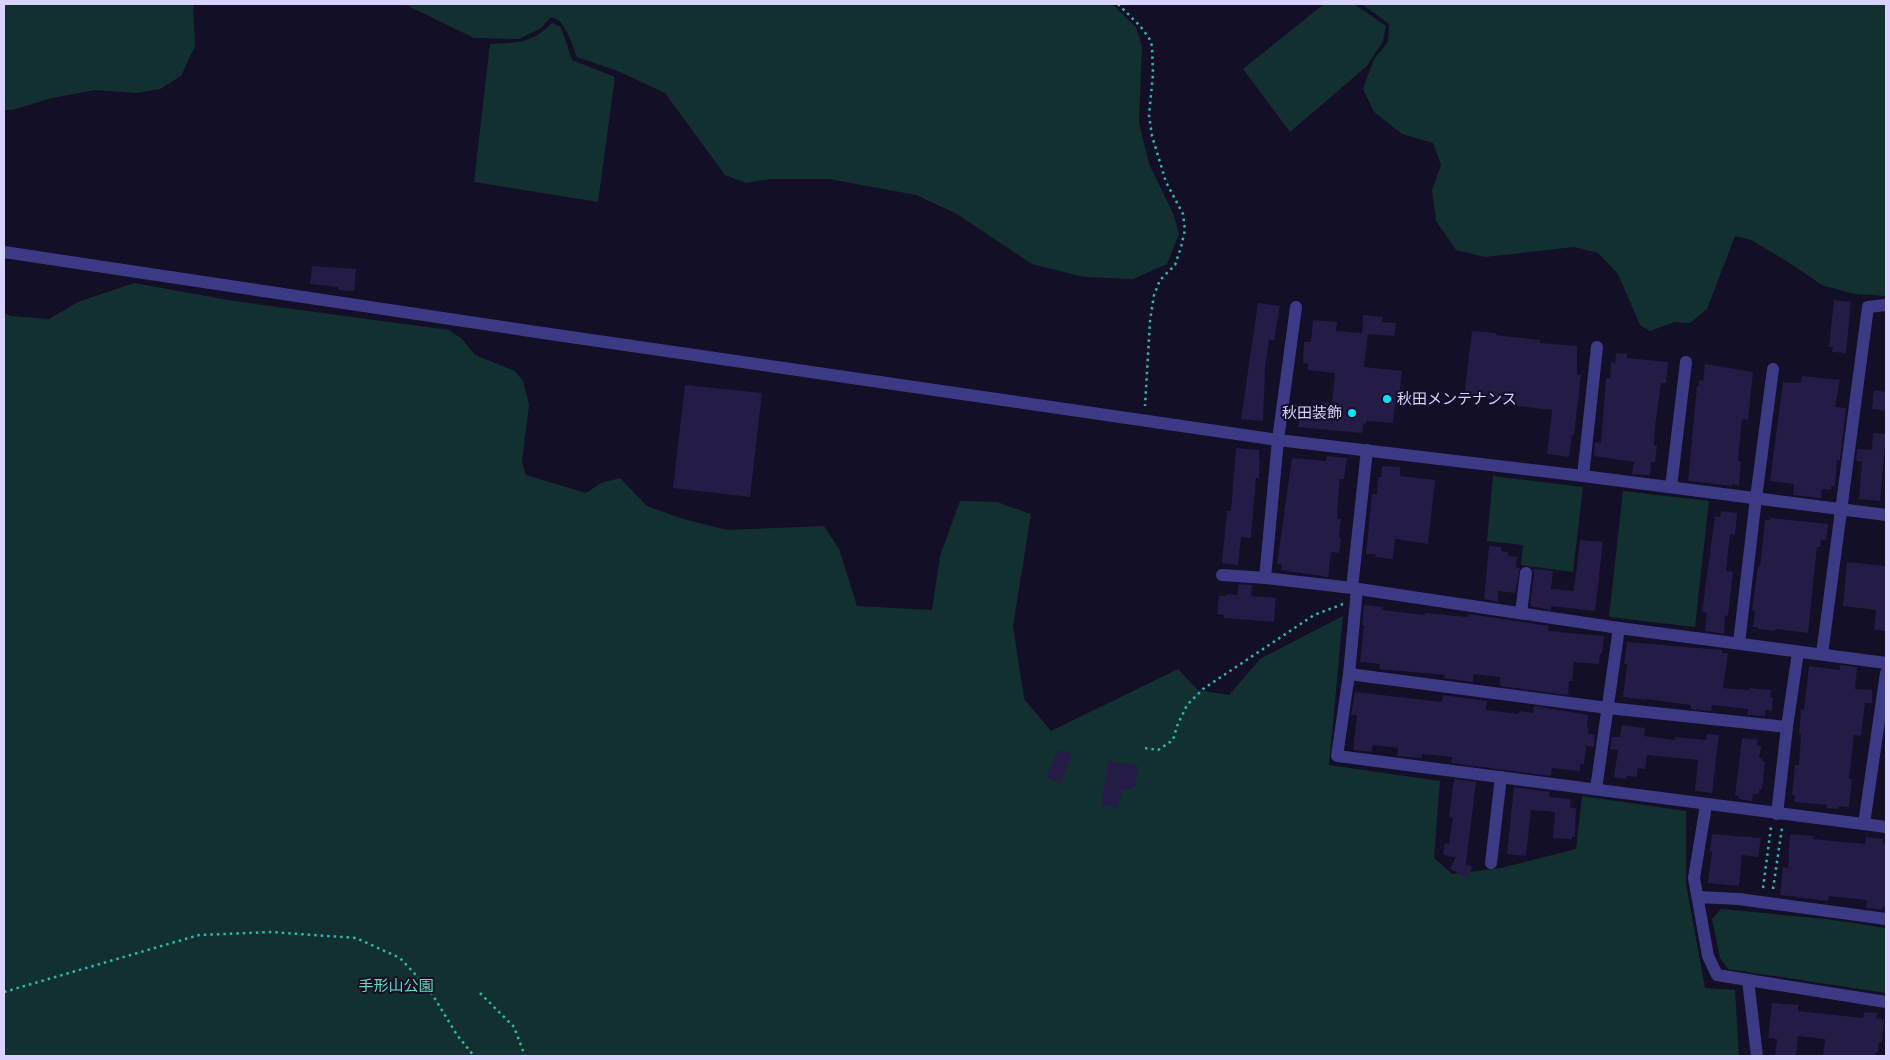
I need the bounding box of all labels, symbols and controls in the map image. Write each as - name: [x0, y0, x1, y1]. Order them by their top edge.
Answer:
- place label: 秋田メンテナンス: [1397, 389, 1517, 408]
- marker: 秋田メンテナンス: [1381, 393, 1393, 405]
- place label: 秋田装飾: [1282, 403, 1342, 422]
- marker: 秋田装飾: [1346, 407, 1358, 419]
- park label: 手形山公園: [358, 976, 434, 995]

